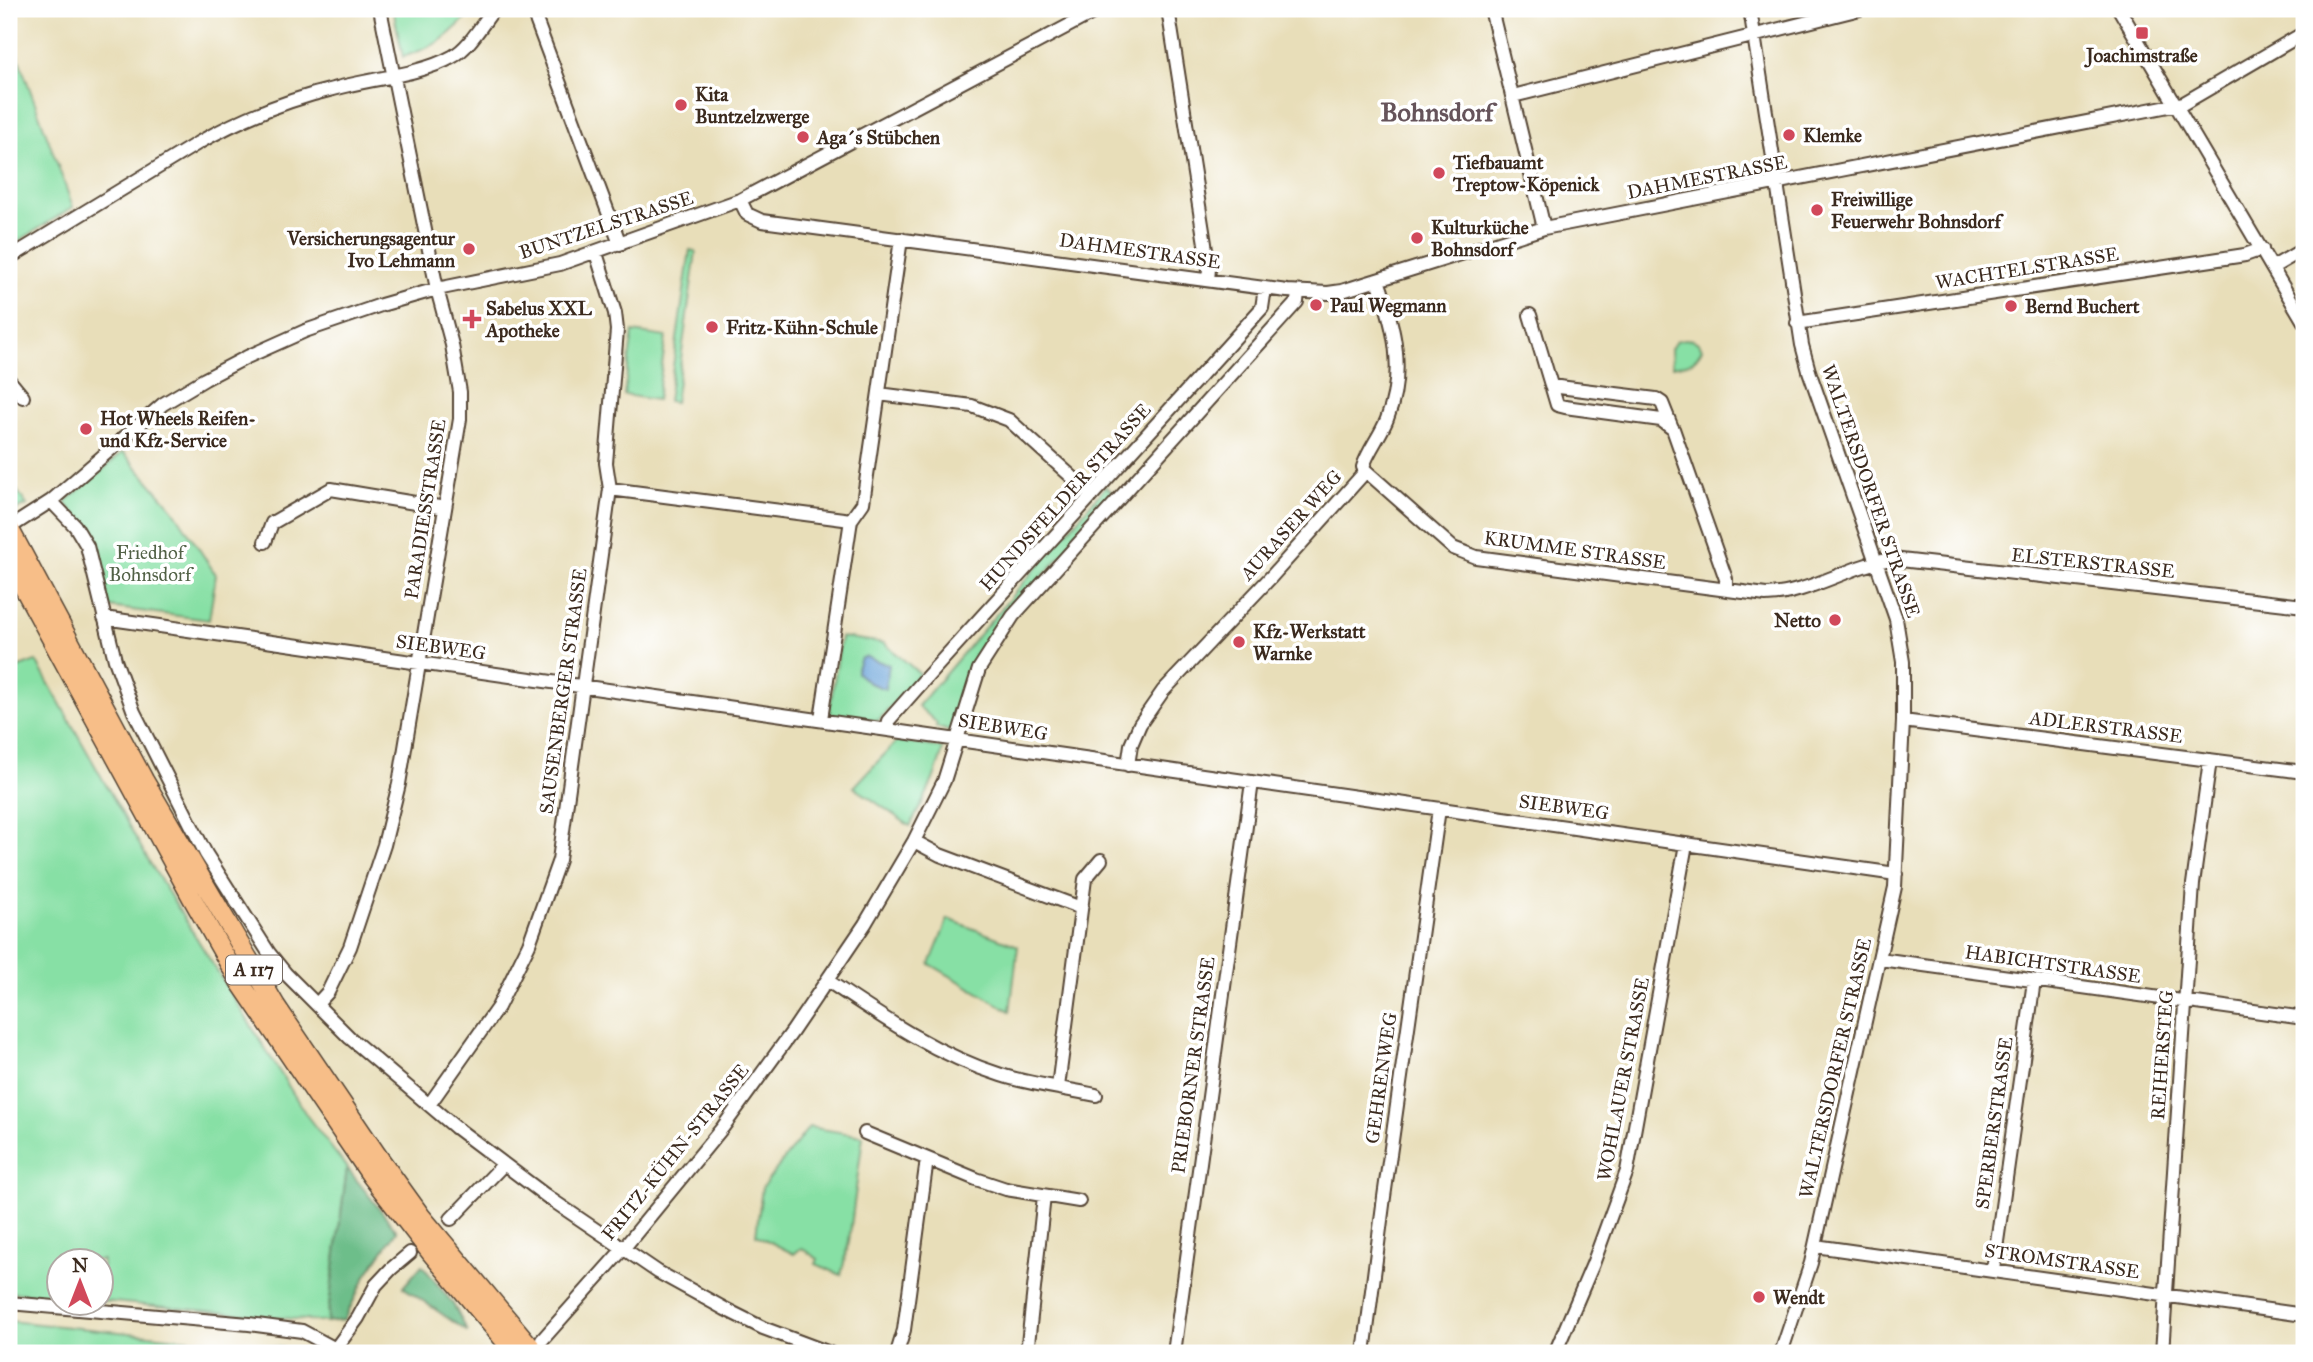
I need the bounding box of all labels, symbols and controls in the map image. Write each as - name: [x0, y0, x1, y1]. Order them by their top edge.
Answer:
- marker: Joachimstraße: [2134, 25, 2150, 41]
- place label: Joachimstraße: [2083, 44, 2198, 68]
- place label: Kita Buntzelzwerge: [695, 83, 809, 129]
- district label: Bohnsdorf: [1380, 96, 1498, 128]
- marker: Kita Buntzelzwerge: [673, 97, 689, 113]
- place label: Klemke: [1803, 124, 1862, 147]
- place label: Aga´s Stübchen: [815, 126, 941, 150]
- marker: Klemke: [1781, 127, 1797, 143]
- marker: Aga´s Stübchen: [795, 129, 811, 145]
- street label: DAHMESTRASSE: [1625, 150, 1789, 204]
- place label: Tiefbauamt Treptow-Köpenick: [1452, 151, 1600, 197]
- marker: Tiefbauamt Treptow-Köpenick: [1431, 165, 1447, 181]
- street label: BUNTZELSTRASSE: [516, 186, 696, 264]
- place label: Freiwillige Feuerwehr Bohnsdorf: [1831, 188, 2004, 233]
- marker: Freiwillige Feuerwehr Bohnsdorf: [1809, 202, 1825, 218]
- place label: Kulturküche Bohnsdorf: [1431, 216, 1529, 261]
- place label: Versicherungsagentur Ivo Lehmann: [286, 227, 456, 272]
- street label: DAHMESTRASSE: [1058, 228, 1223, 274]
- marker: Kulturküche Bohnsdorf: [1409, 230, 1425, 246]
- marker: Versicherungsagentur Ivo Lehmann: [461, 241, 477, 257]
- street label: WACHTELSTRASSE: [1934, 242, 2121, 294]
- place label: Paul Wegmann: [1330, 294, 1447, 318]
- place label: Bernd Buchert: [2025, 295, 2140, 318]
- place label: Sabelus XXL Apotheke: [484, 297, 593, 343]
- marker: Paul Wegmann: [1308, 297, 1324, 313]
- marker: Bernd Buchert: [2003, 298, 2019, 314]
- marker: Sabelus XXL Apotheke: [464, 311, 480, 327]
- place label: Fritz-Kühn-Schule: [726, 316, 878, 339]
- marker: Fritz-Kühn-Schule: [704, 319, 720, 335]
- street label: WALTERSDORFER STRASSE: [1817, 361, 1925, 621]
- street label: HUNDSFELDER STRASSE: [975, 398, 1156, 596]
- place label: Hot Wheels Reifen- und Kfz-Service: [99, 407, 256, 452]
- street label: PARADIESSTRASSE: [399, 417, 451, 601]
- marker: Hot Wheels Reifen- und Kfz-Service: [78, 421, 94, 437]
- street label: AURASER WEG: [1235, 465, 1347, 586]
- street label: KRUMME STRASSE: [1482, 526, 1668, 574]
- park label: Friedhof Bohnsdorf: [109, 541, 194, 586]
- street label: ELSTERSTRASSE: [2010, 543, 2176, 583]
- street label: SAUSENBERGER STRASSE: [534, 566, 592, 815]
- place label: Netto: [1774, 609, 1821, 632]
- marker: Netto: [1827, 612, 1843, 628]
- place label: Kfz-Werkstatt Warnke: [1253, 620, 1366, 665]
- street label: SIEBWEG: [395, 629, 488, 665]
- marker: Kfz-Werkstatt Warnke: [1231, 634, 1247, 650]
- street label: ADLERSTRASSE: [2027, 706, 2184, 748]
- street label: SIEBWEG: [957, 709, 1050, 745]
- street label: SIEBWEG: [1518, 789, 1611, 825]
- street label: WALTERSDORFER STRASSE: [1794, 935, 1876, 1200]
- street label: HABICHTSTRASSE: [1963, 940, 2143, 988]
- street label: PRIEBORNER STRASSE: [1166, 955, 1220, 1175]
- road number: A 117: [226, 956, 282, 985]
- street label: WOHLAUER STRASSE: [1592, 975, 1654, 1183]
- street label: REIHERSTEG: [2146, 989, 2178, 1121]
- street label: GEHRENWEG: [1360, 1011, 1402, 1145]
- street label: SPERBERSTRASSE: [1971, 1035, 2018, 1211]
- street label: FRITZ-KÜHN-STRASSE: [597, 1059, 754, 1245]
- street label: STROMSTRASSE: [1983, 1239, 2141, 1283]
- north arrow: [46, 1246, 116, 1316]
- text: N: [72, 1254, 88, 1277]
- place label: Wendt: [1773, 1286, 1825, 1309]
- marker: Wendt: [1751, 1289, 1767, 1305]

